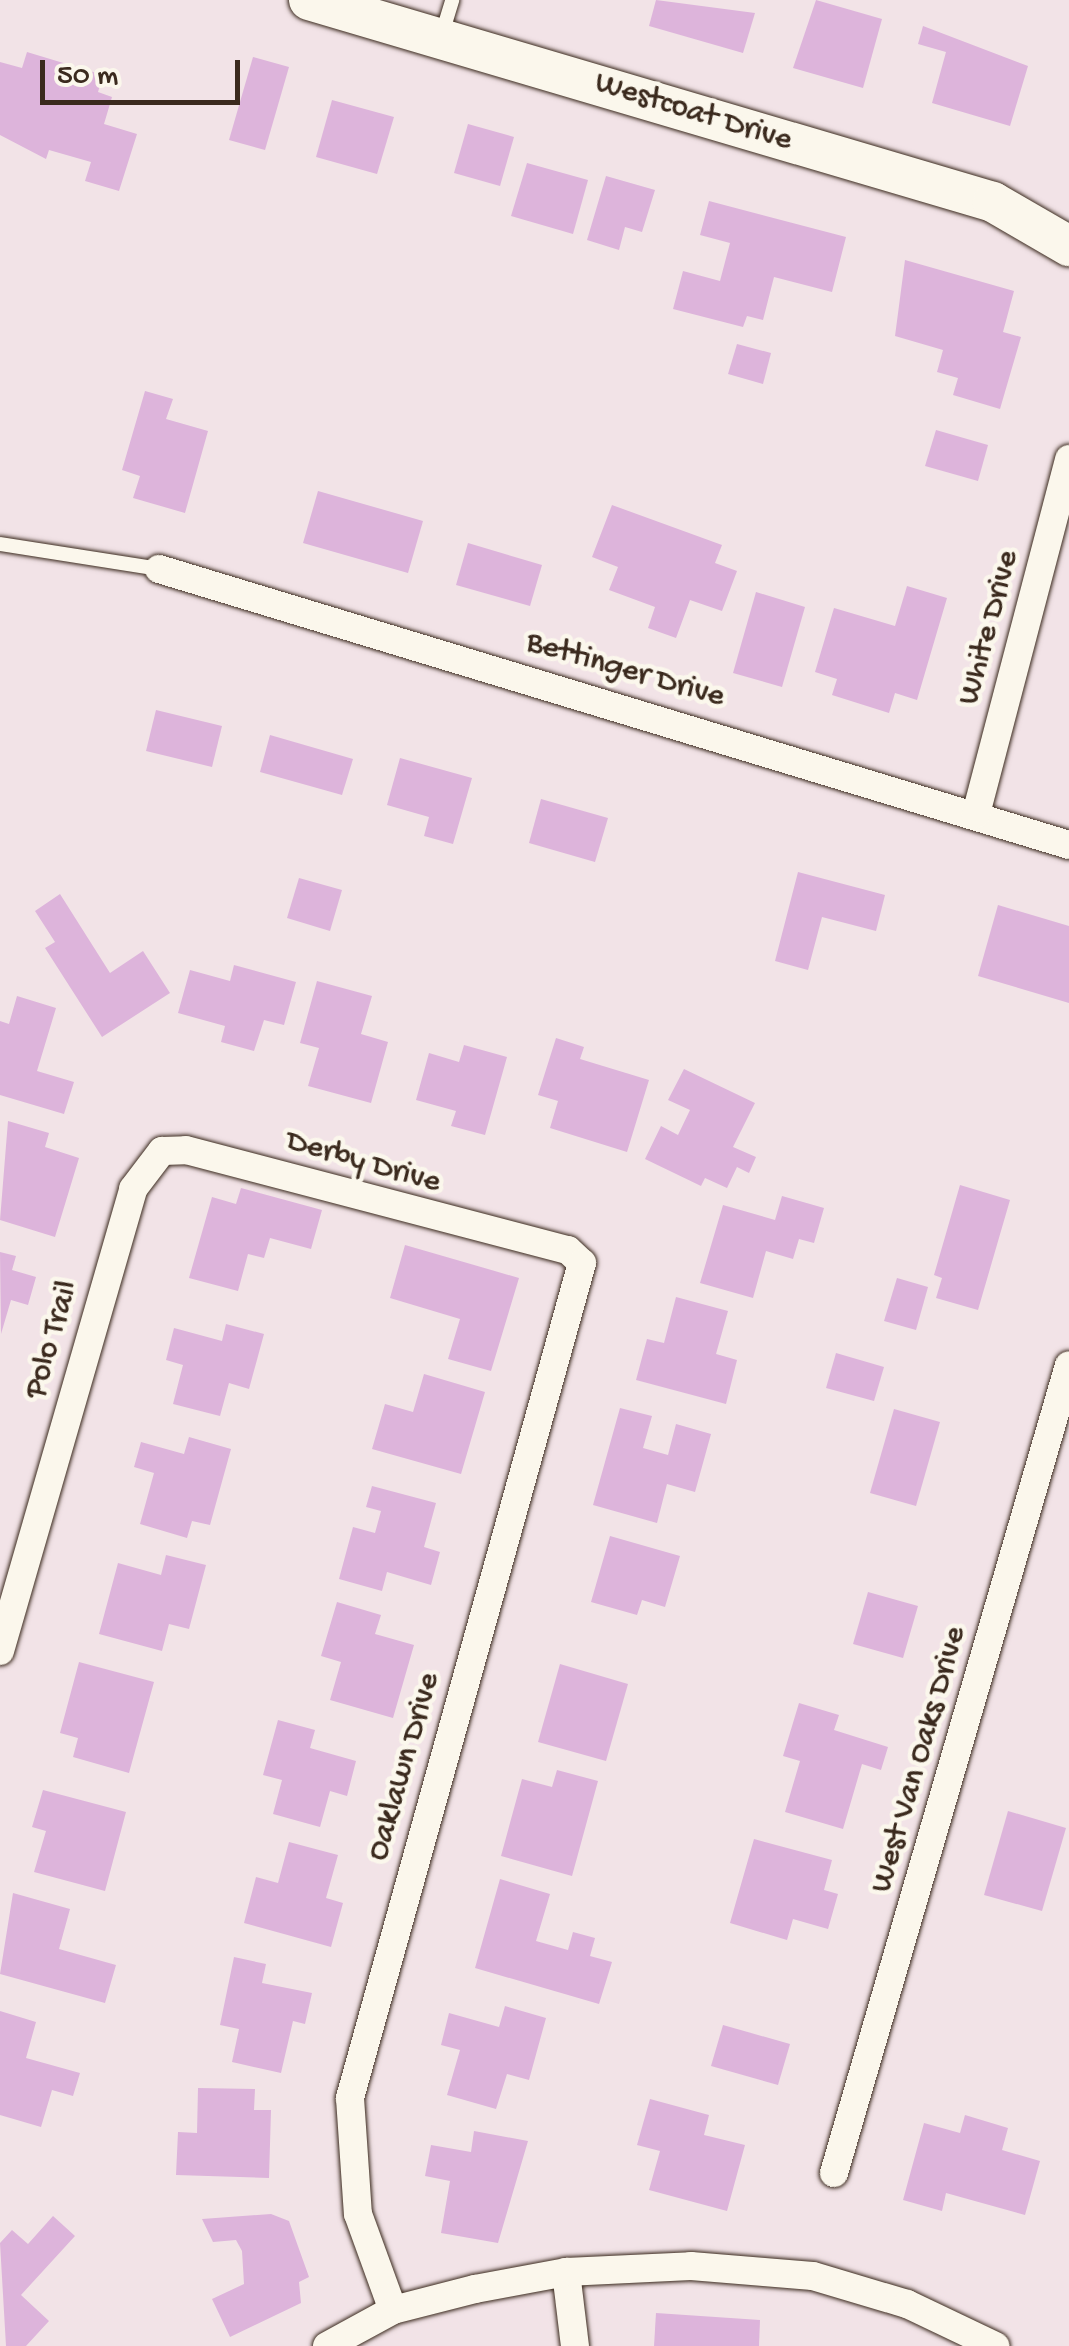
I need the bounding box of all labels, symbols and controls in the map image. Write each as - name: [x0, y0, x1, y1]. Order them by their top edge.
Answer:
- scale bar: [45, 40, 245, 102]
- text: 50 m: [57, 60, 118, 95]
- street label: Westcoat Drive: [590, 65, 796, 161]
- street label: White Drive: [951, 547, 1029, 709]
- street label: Bettinger Drive: [521, 624, 729, 718]
- street label: Derby Drive: [281, 1123, 445, 1203]
- street label: Polo Trail: [18, 1277, 88, 1403]
- street label: West Van Oaks Drive: [864, 1623, 976, 1897]
- street label: Oaklawn Drive: [360, 1669, 450, 1865]

